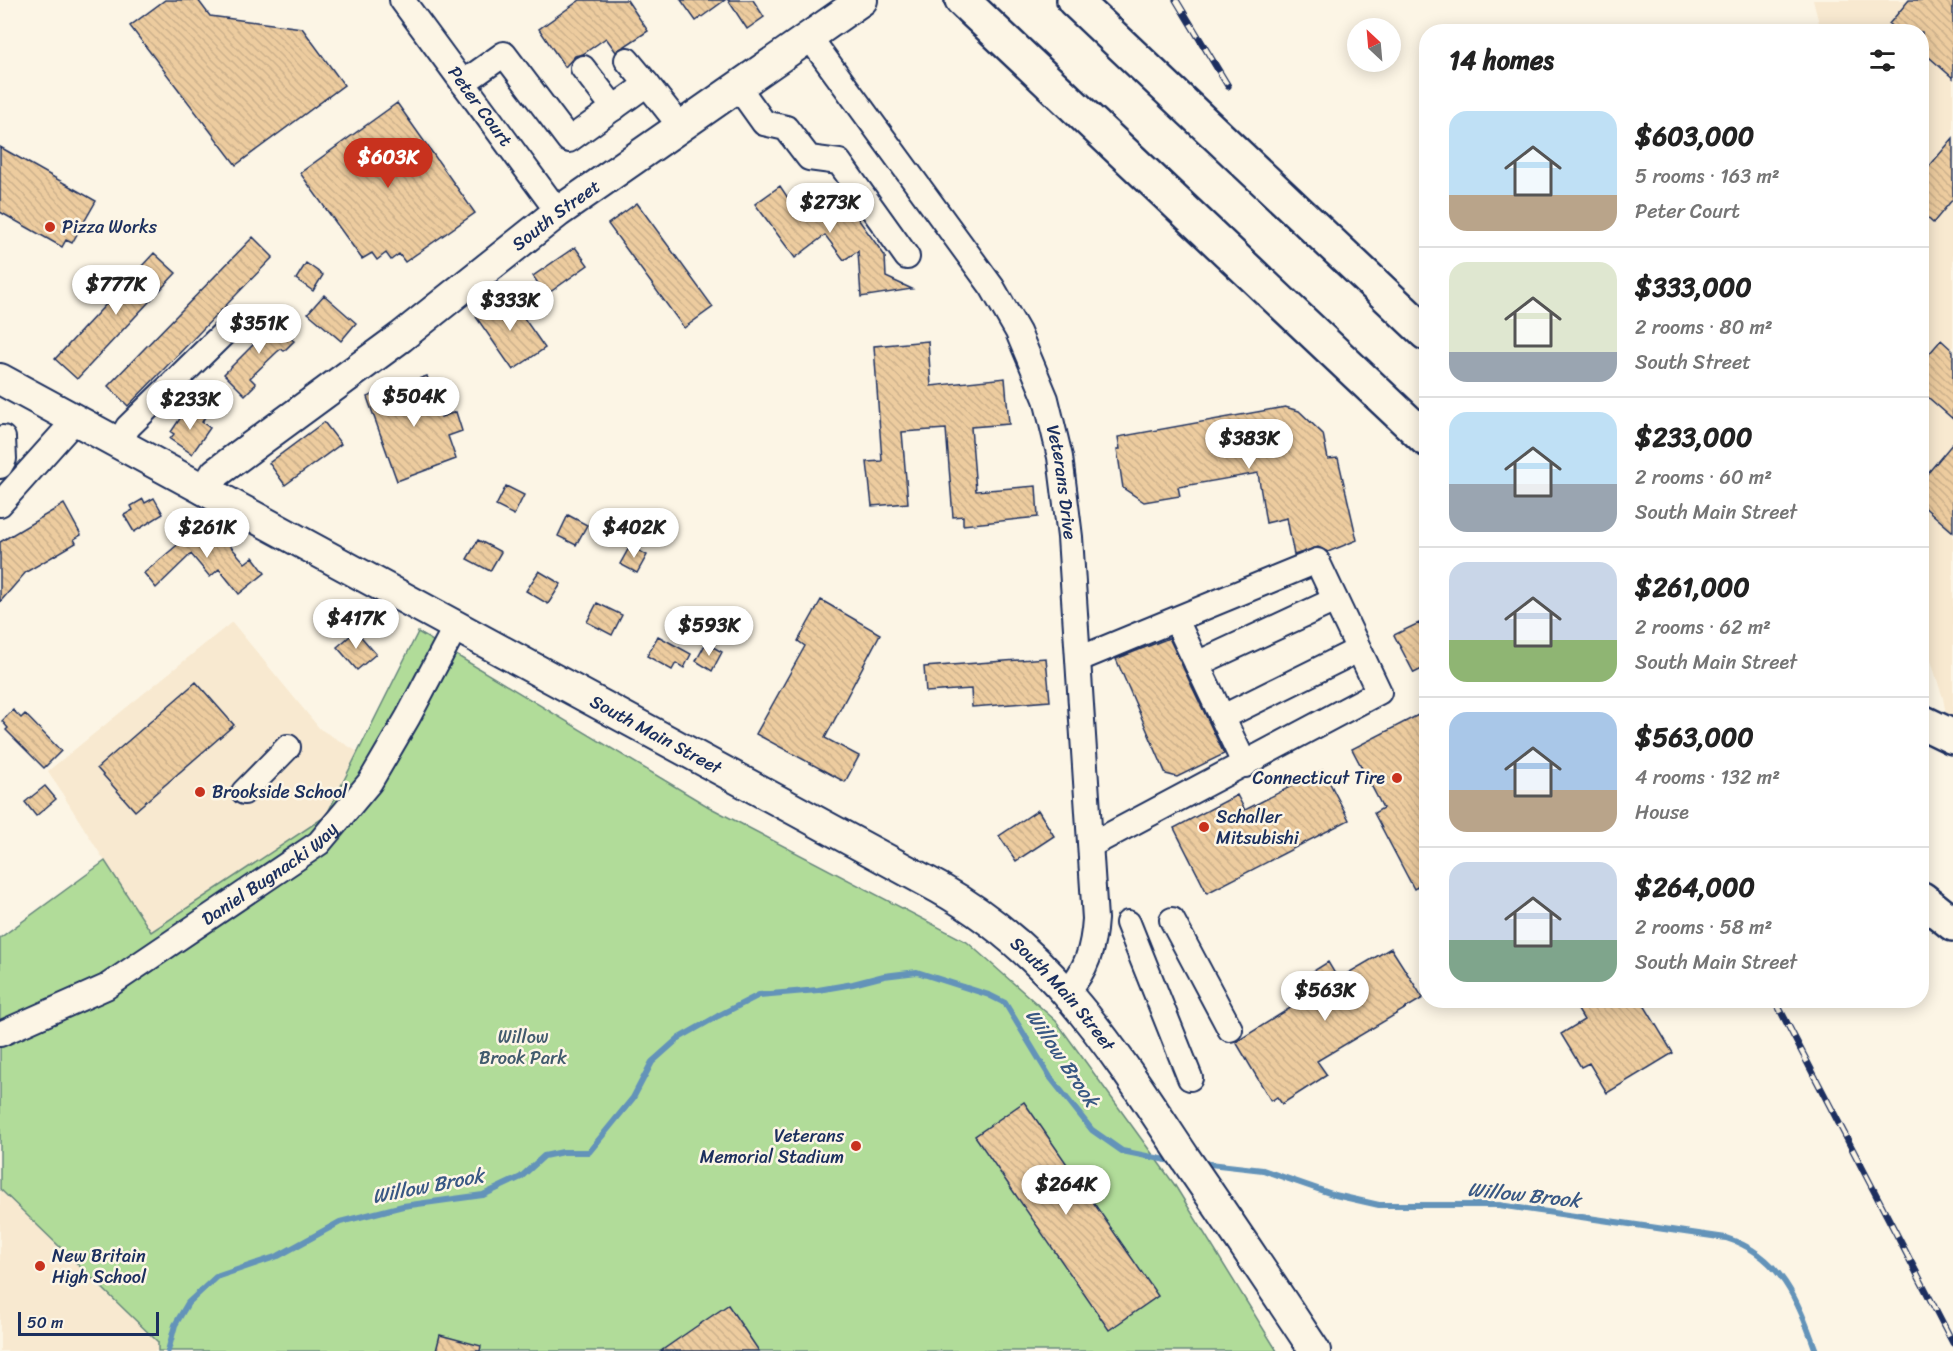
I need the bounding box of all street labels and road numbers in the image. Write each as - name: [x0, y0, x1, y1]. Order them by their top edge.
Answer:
- street label: Peter Court: [439, 59, 521, 154]
- street label: South Street: [504, 171, 607, 259]
- street label: Veterans Drive: [1037, 422, 1086, 541]
- street label: South Main Street: [584, 686, 728, 784]
- street label: Daniel Bugnacki Way: [195, 815, 347, 934]
- street label: South Main Street: [1003, 928, 1124, 1059]

